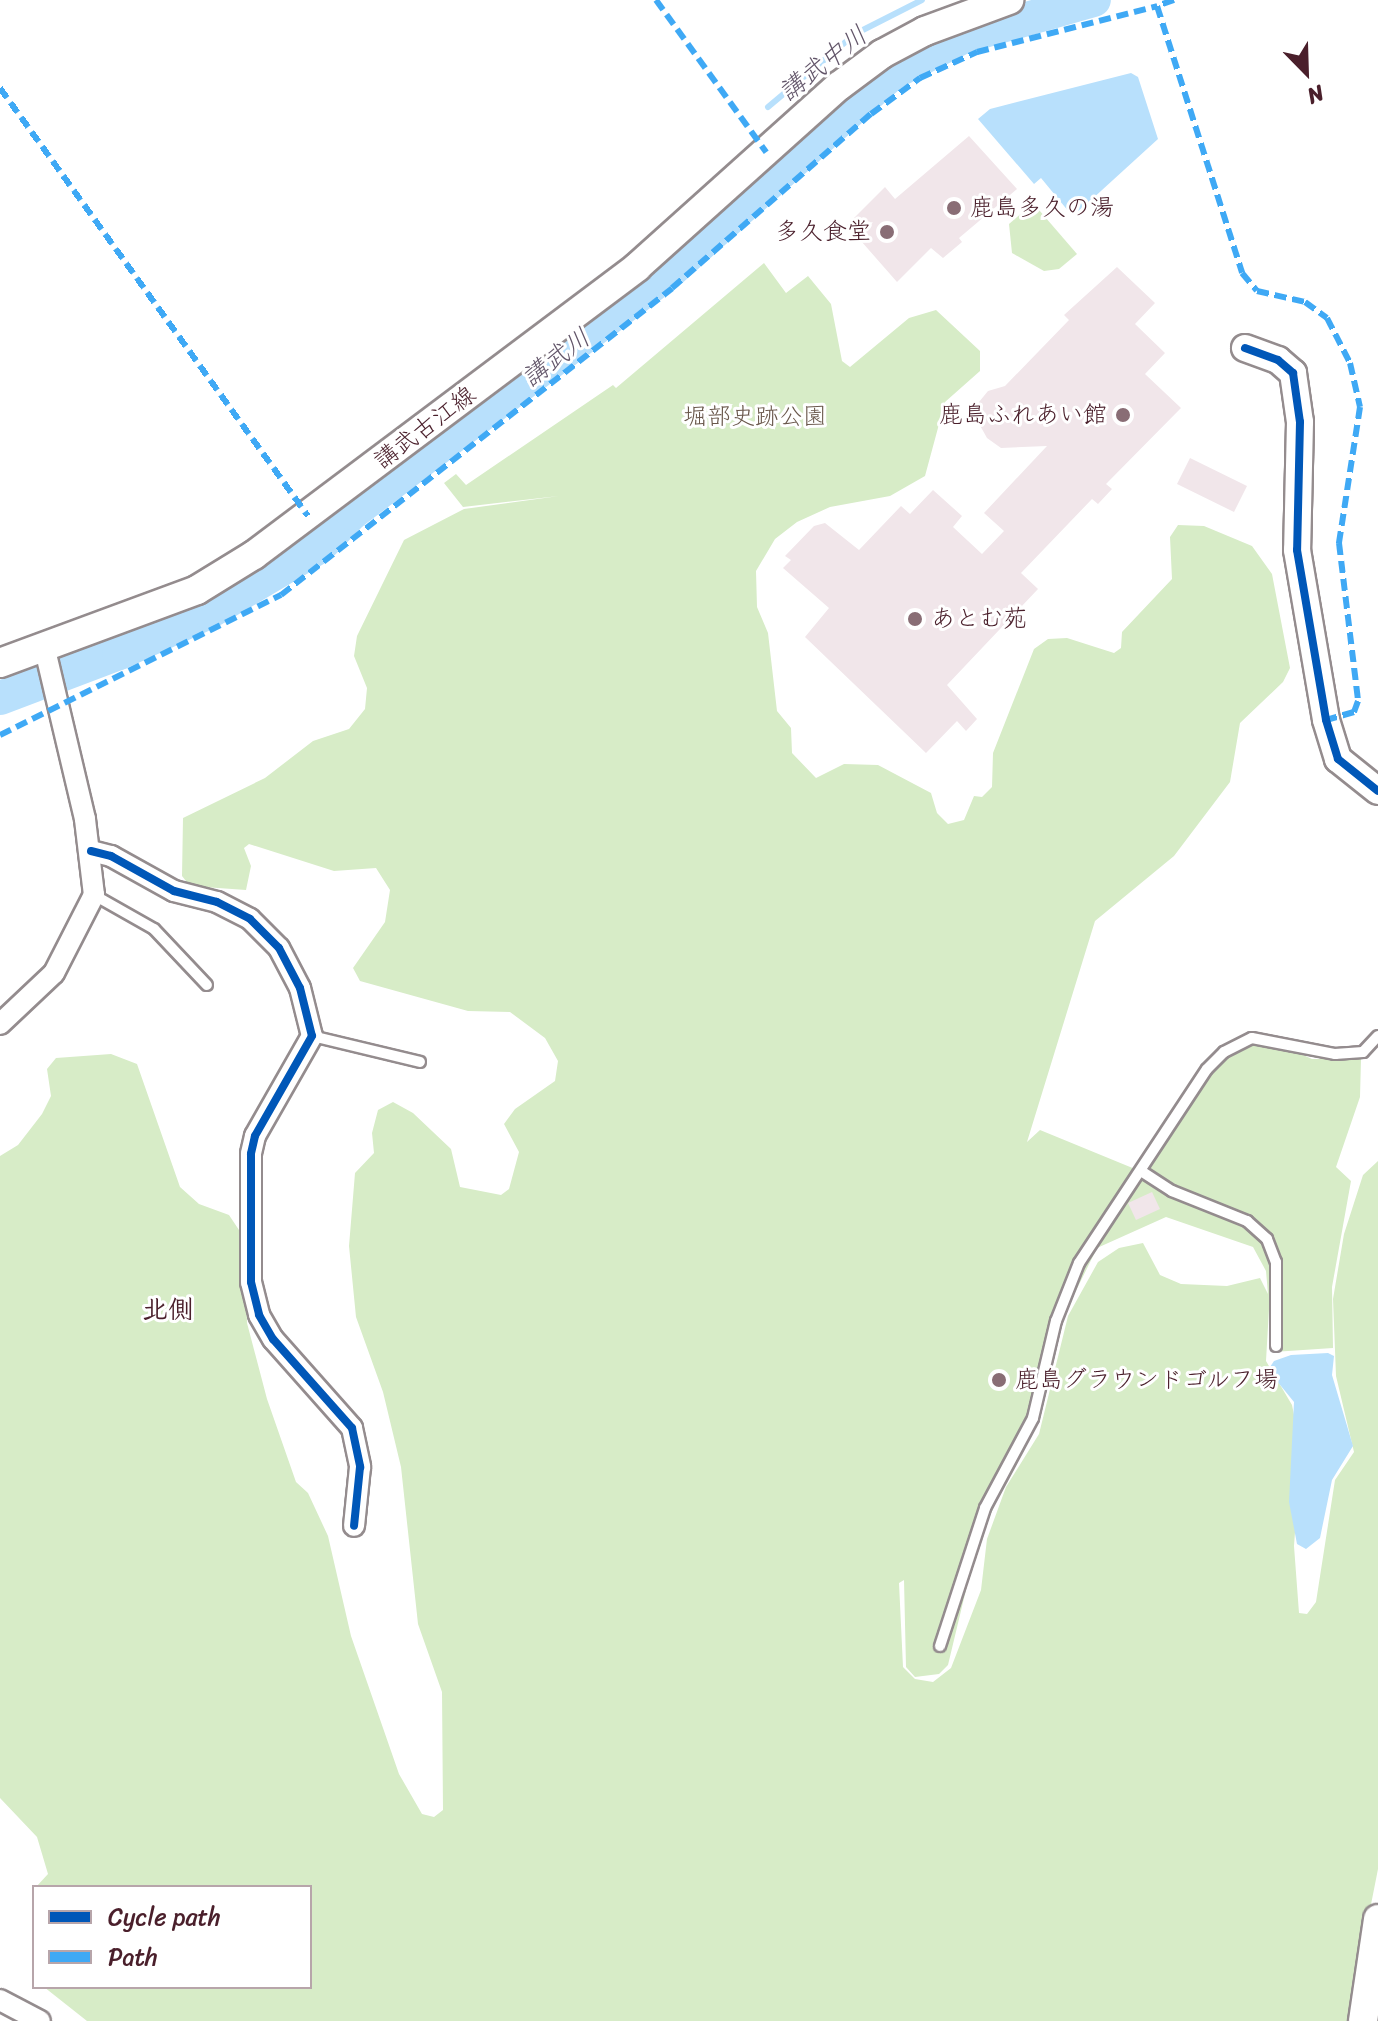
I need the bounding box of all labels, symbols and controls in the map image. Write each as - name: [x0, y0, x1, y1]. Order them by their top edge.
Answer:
- water label: 講武中川: [772, 20, 874, 108]
- north arrow: [1266, 32, 1346, 112]
- text: N: [1301, 74, 1330, 115]
- place label: 鹿島多久の湯: [970, 194, 1114, 222]
- marker: 鹿島多久の湯: [945, 199, 963, 217]
- place label: 多久食堂: [775, 218, 871, 246]
- marker: 多久食堂: [878, 223, 896, 241]
- water label: 講武川: [515, 322, 597, 394]
- street label: 講武古江線: [368, 380, 482, 476]
- place label: 鹿島ふれあい館: [939, 401, 1107, 429]
- park label: 堀部史跡公園: [683, 403, 827, 431]
- marker: 鹿島ふれあい館: [1114, 406, 1132, 424]
- place label: あとむ苑: [931, 605, 1027, 633]
- marker: あとむ苑: [906, 610, 924, 628]
- district label: 北側: [142, 1294, 194, 1326]
- place label: 鹿島グラウンドゴルフ場: [1015, 1366, 1279, 1394]
- marker: 鹿島グラウンドゴルフ場: [990, 1371, 1008, 1389]
- legend: [32, 1885, 312, 1989]
- text: Cycle path: [108, 1896, 221, 1938]
- text: Path: [108, 1936, 158, 1978]

